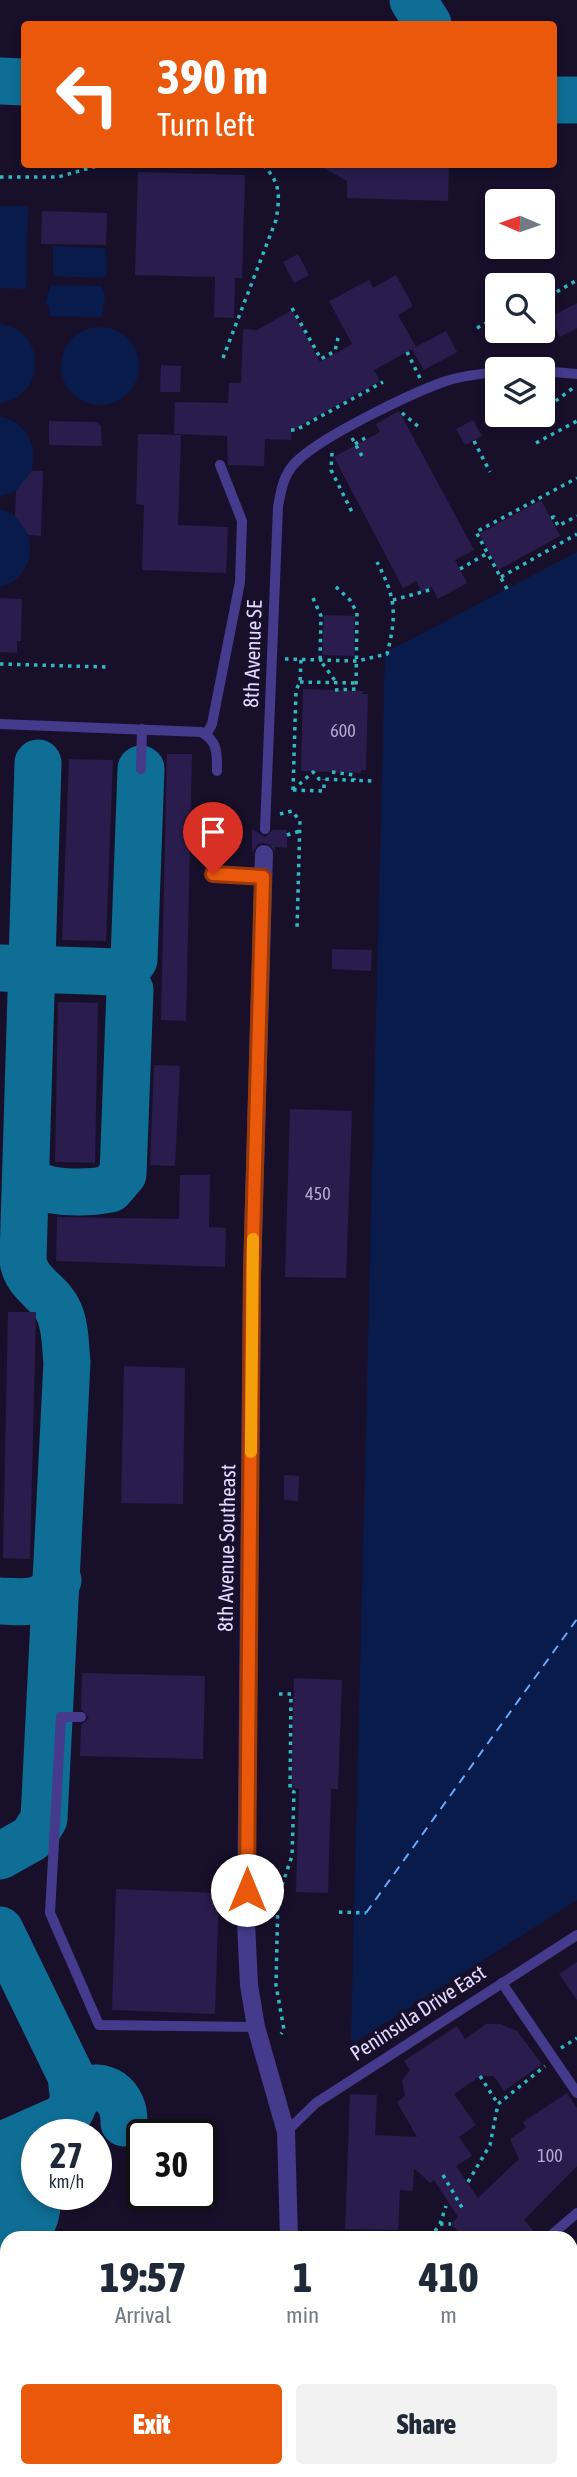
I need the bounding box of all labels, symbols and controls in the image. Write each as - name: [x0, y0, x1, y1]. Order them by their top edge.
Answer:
- text: 390 m: [157, 48, 268, 104]
- icon: left: [42, 49, 133, 140]
- text: Turn left: [157, 106, 255, 143]
- north arrow: [485, 189, 555, 259]
- map controls: [485, 189, 555, 427]
- button: search: [485, 273, 555, 343]
- button: layers: [485, 357, 555, 427]
- street label: 8th Avenue SE: [238, 600, 266, 708]
- house number: 600: [330, 720, 356, 741]
- pin: [183, 802, 243, 874]
- icon: arrive: [194, 813, 232, 851]
- house number: 450: [305, 1183, 331, 1204]
- street label: 8th Avenue Southeast: [213, 1464, 239, 1632]
- position arrow: [210, 1853, 284, 1927]
- street label: Peninsula Drive East: [345, 1960, 490, 2065]
- speed limit sign: 30: [126, 2119, 217, 2210]
- text: 27: [50, 2135, 83, 2175]
- house number: 100: [537, 2145, 563, 2166]
- text: km/h: [49, 2171, 84, 2192]
- text: 19:57: [100, 2253, 186, 2301]
- text: 1: [293, 2253, 312, 2301]
- text: 410: [419, 2253, 478, 2301]
- text: Arrival: [115, 2302, 171, 2328]
- text: min: [286, 2302, 319, 2328]
- text: m: [440, 2302, 457, 2328]
- button: Exit: [21, 2384, 282, 2464]
- button: Share: [296, 2384, 557, 2464]

